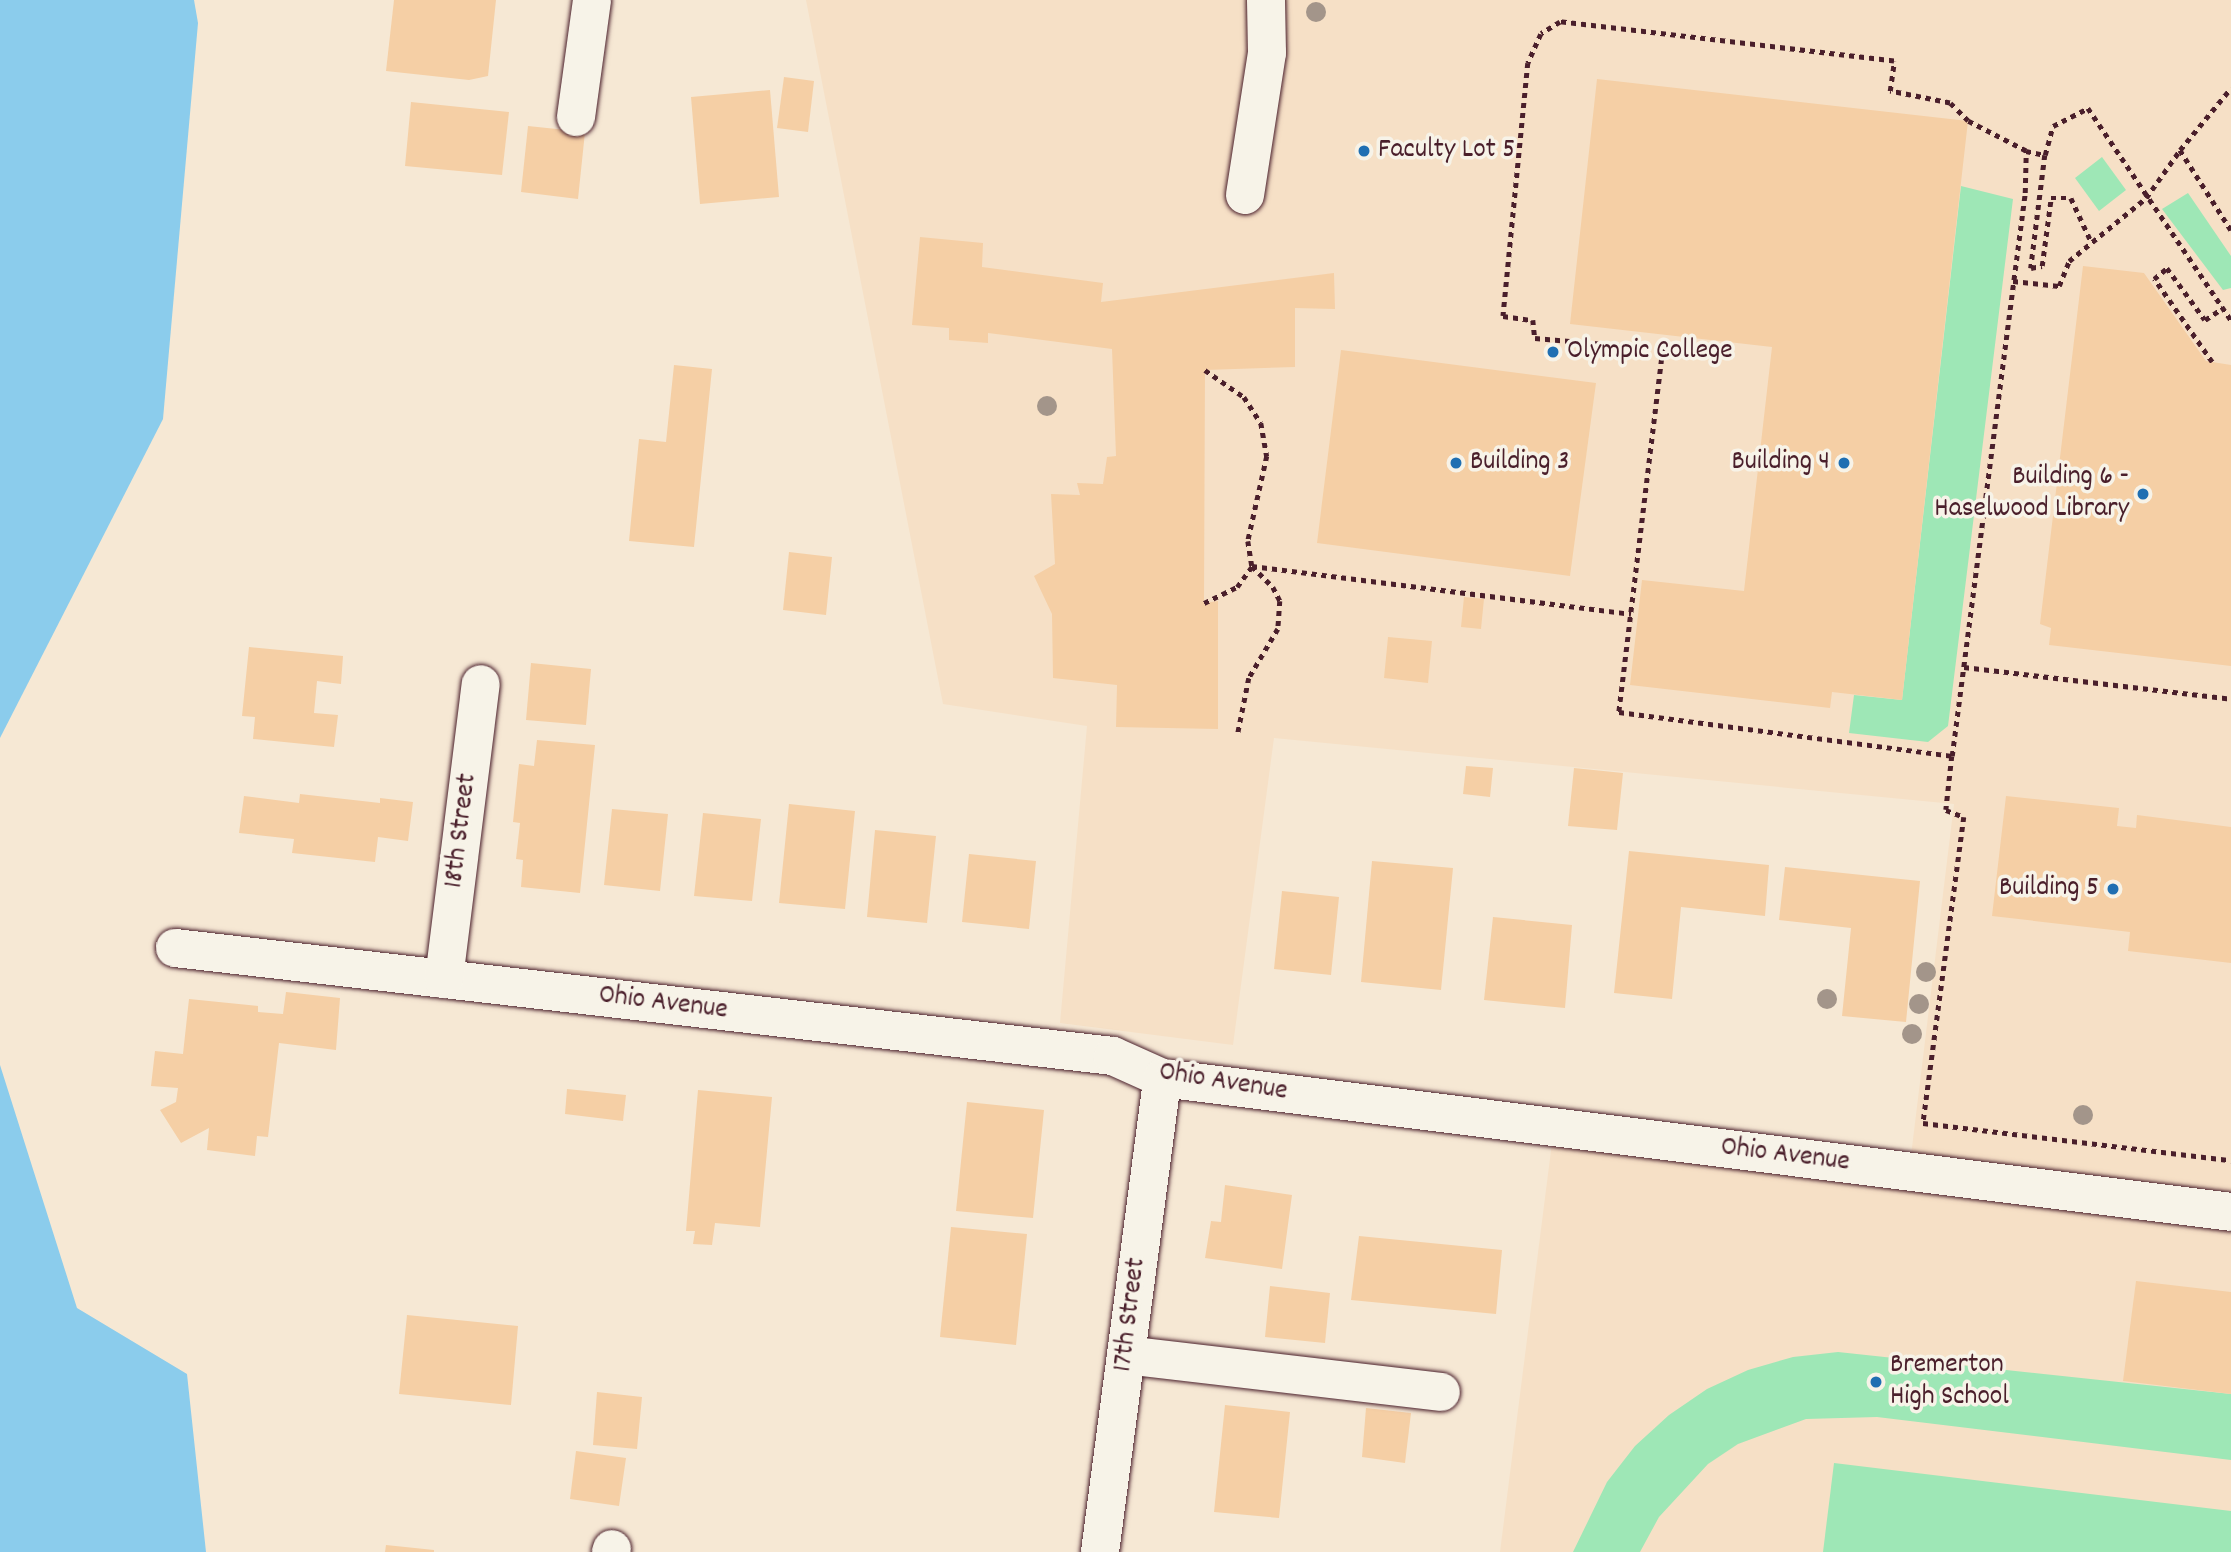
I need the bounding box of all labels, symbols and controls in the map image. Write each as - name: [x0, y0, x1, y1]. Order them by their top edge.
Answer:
- place label: Faculty Lot 5: [1378, 134, 1515, 168]
- marker: Faculty Lot 5: [1356, 143, 1372, 159]
- place label: Olympic College: [1567, 335, 1733, 369]
- marker: Olympic College: [1545, 344, 1561, 360]
- place label: Building 3: [1470, 446, 1569, 480]
- place label: Building 4: [1731, 446, 1830, 480]
- marker: Building 3: [1448, 455, 1464, 471]
- marker: Building 4: [1836, 455, 1852, 471]
- place label: Building 6 - Haselwood Library: [1934, 461, 2129, 527]
- marker: Building 6 - Haselwood Library: [2135, 486, 2151, 502]
- street label: 18th Street: [438, 772, 486, 890]
- place label: Building 5: [1999, 872, 2099, 906]
- marker: Building 5: [2105, 881, 2121, 897]
- street label: Ohio Avenue: [597, 979, 729, 1029]
- street label: Ohio Avenue: [1156, 1056, 1290, 1110]
- street label: Ohio Avenue: [1719, 1131, 1851, 1181]
- street label: 17th Street: [1107, 1256, 1155, 1374]
- place label: Bremerton High School: [1890, 1349, 2009, 1415]
- marker: Bremerton High School: [1868, 1374, 1884, 1390]

